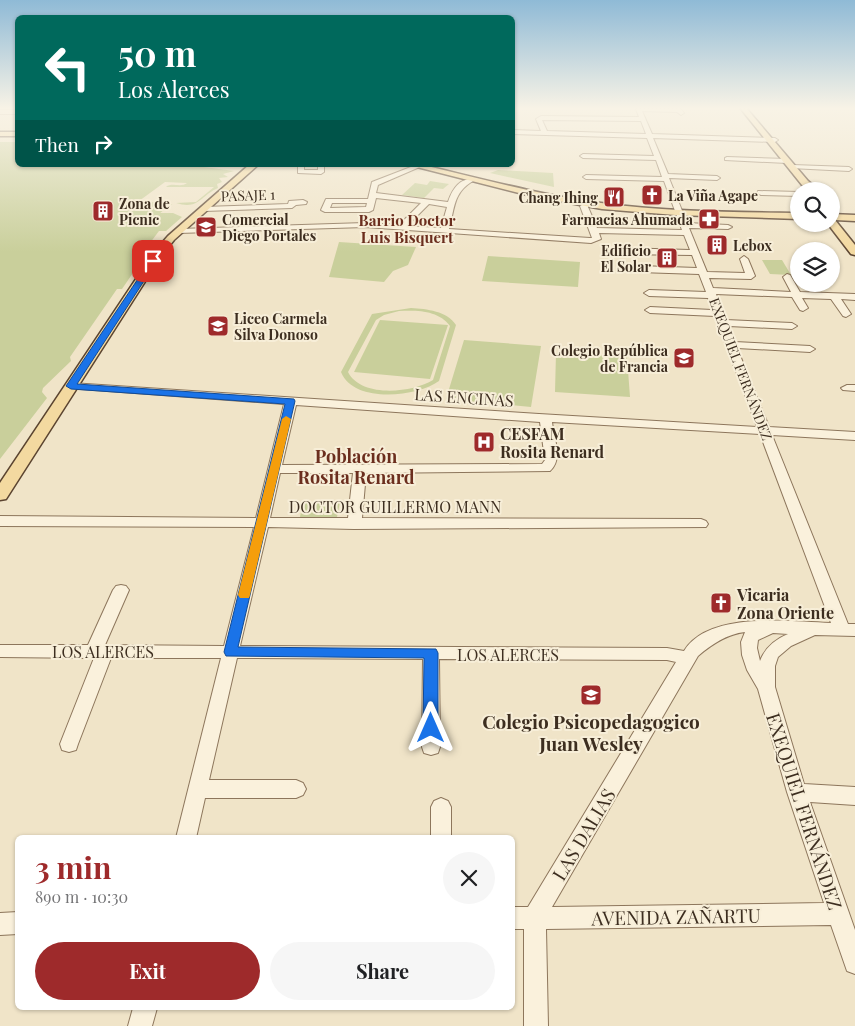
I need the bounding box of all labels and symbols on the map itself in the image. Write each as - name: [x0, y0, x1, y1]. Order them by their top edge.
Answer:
- church icon: La Viña Agape: [640, 183, 664, 207]
- street label: PASAJE 1: [220, 185, 276, 205]
- restaurant icon: Chang Ihing: [602, 185, 626, 209]
- place label: La Viña Agape: [668, 186, 758, 205]
- place label: Chang Ihing: [518, 188, 598, 207]
- place label: Zona de Picnic: [119, 194, 170, 229]
- building icon: Zona de Picnic: [91, 199, 115, 223]
- pharmacy icon: Farmacias Ahumada: [697, 207, 721, 231]
- place label: Comercial Diego Portales: [222, 210, 316, 245]
- district label: Barrio Doctor Luis Bisquert: [359, 210, 455, 247]
- place label: Farmacias Ahumada: [562, 210, 694, 229]
- school or university icon: Comercial Diego Portales: [194, 215, 218, 239]
- building icon: Lebox: [705, 233, 729, 257]
- place label: Lebox: [733, 236, 772, 255]
- pin: [132, 240, 174, 282]
- place label: Edificio El Solar: [600, 241, 651, 276]
- building icon: Edificio El Solar: [655, 246, 679, 270]
- street label: EXEQUIEL FERNÁNDEZ: [705, 295, 777, 443]
- place label: Liceo Carmela Silva Donoso: [234, 309, 328, 344]
- school or university icon: Liceo Carmela Silva Donoso: [206, 314, 230, 338]
- place label: Colegio República de Francia: [551, 341, 669, 376]
- school or university icon: Colegio República de Francia: [672, 346, 696, 370]
- street label: LAS ENCINAS: [414, 383, 514, 411]
- place label: CESFAM Rosita Renard: [500, 423, 605, 462]
- hospital icon: CESFAM Rosita Renard: [472, 430, 496, 454]
- district label: Población Rosita Renard: [297, 444, 415, 489]
- street label: DOCTOR GUILLERMO MANN: [289, 496, 501, 517]
- place label: Vicaria Zona Oriente: [736, 584, 834, 623]
- church icon: Vicaria Zona Oriente: [709, 591, 733, 615]
- street label: LOS ALERCES: [52, 641, 154, 662]
- street label: LOS ALERCES: [457, 644, 559, 665]
- school or university icon: Colegio Psicopedagogico Juan Wesley: [579, 683, 603, 707]
- position arrow: [404, 701, 456, 753]
- place label: Colegio Psicopedagogico Juan Wesley: [482, 708, 700, 756]
- street label: EXEQUIEL FERNÁNDEZ: [761, 709, 849, 913]
- street label: LAS DALIAS: [545, 783, 621, 885]
- street label: AVENIDA ZAÑARTU: [590, 902, 761, 930]

